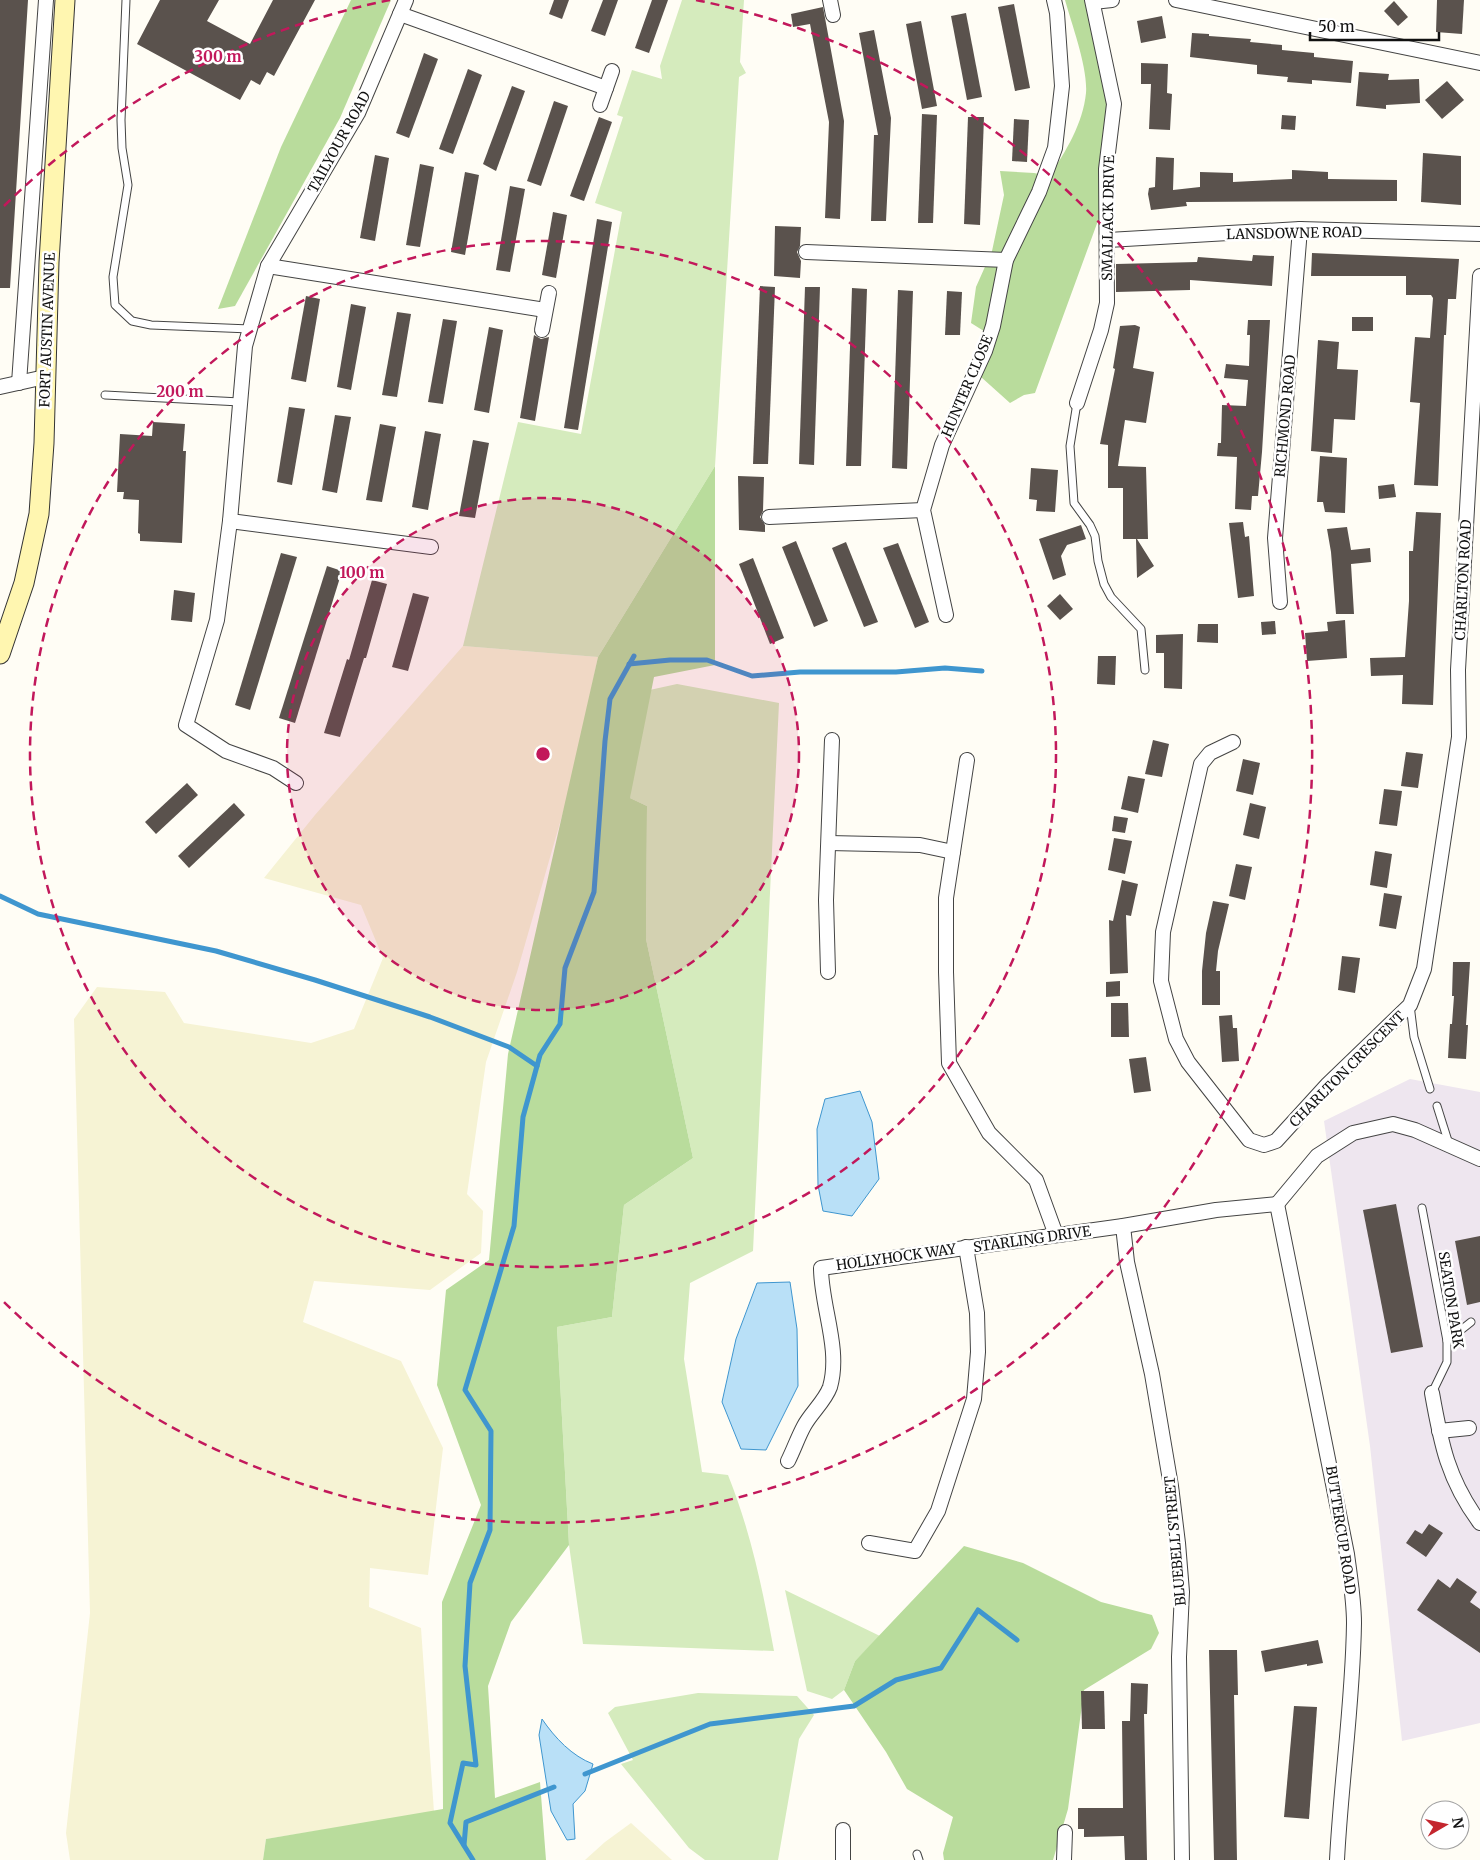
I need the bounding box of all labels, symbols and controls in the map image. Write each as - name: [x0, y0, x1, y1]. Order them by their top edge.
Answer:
- scale bar: [1310, 10, 1439, 42]
- text: 50 m: [1318, 17, 1355, 36]
- text: 300 m: [194, 47, 242, 66]
- street label: TAILYOUR ROAD: [304, 88, 375, 196]
- street label: SMALLACK DRIVE: [1098, 155, 1118, 281]
- street label: LANSDOWNE ROAD: [1226, 223, 1363, 243]
- street label: FORT AUSTIN AVENUE: [35, 252, 59, 408]
- street label: HUNTER CLOSE: [937, 332, 997, 440]
- street label: RICHMOND ROAD: [1271, 353, 1299, 478]
- text: 200 m: [156, 382, 204, 401]
- street label: CHARLTON ROAD: [1451, 519, 1475, 641]
- text: 100 m: [340, 563, 384, 582]
- centre of rings: [534, 745, 552, 763]
- street label: CHARLTON CRESCENT: [1285, 1007, 1409, 1131]
- street label: STARLING DRIVE: [972, 1222, 1092, 1256]
- street label: HOLLYHOCK WAY: [835, 1240, 958, 1274]
- street label: SEATON PARK: [1434, 1250, 1468, 1351]
- street label: BUTTERCUP ROAD: [1322, 1464, 1360, 1596]
- street label: BLUEBELL STREET: [1160, 1475, 1190, 1607]
- north arrow: [1420, 1800, 1470, 1850]
- text: N: [1448, 1816, 1468, 1830]

